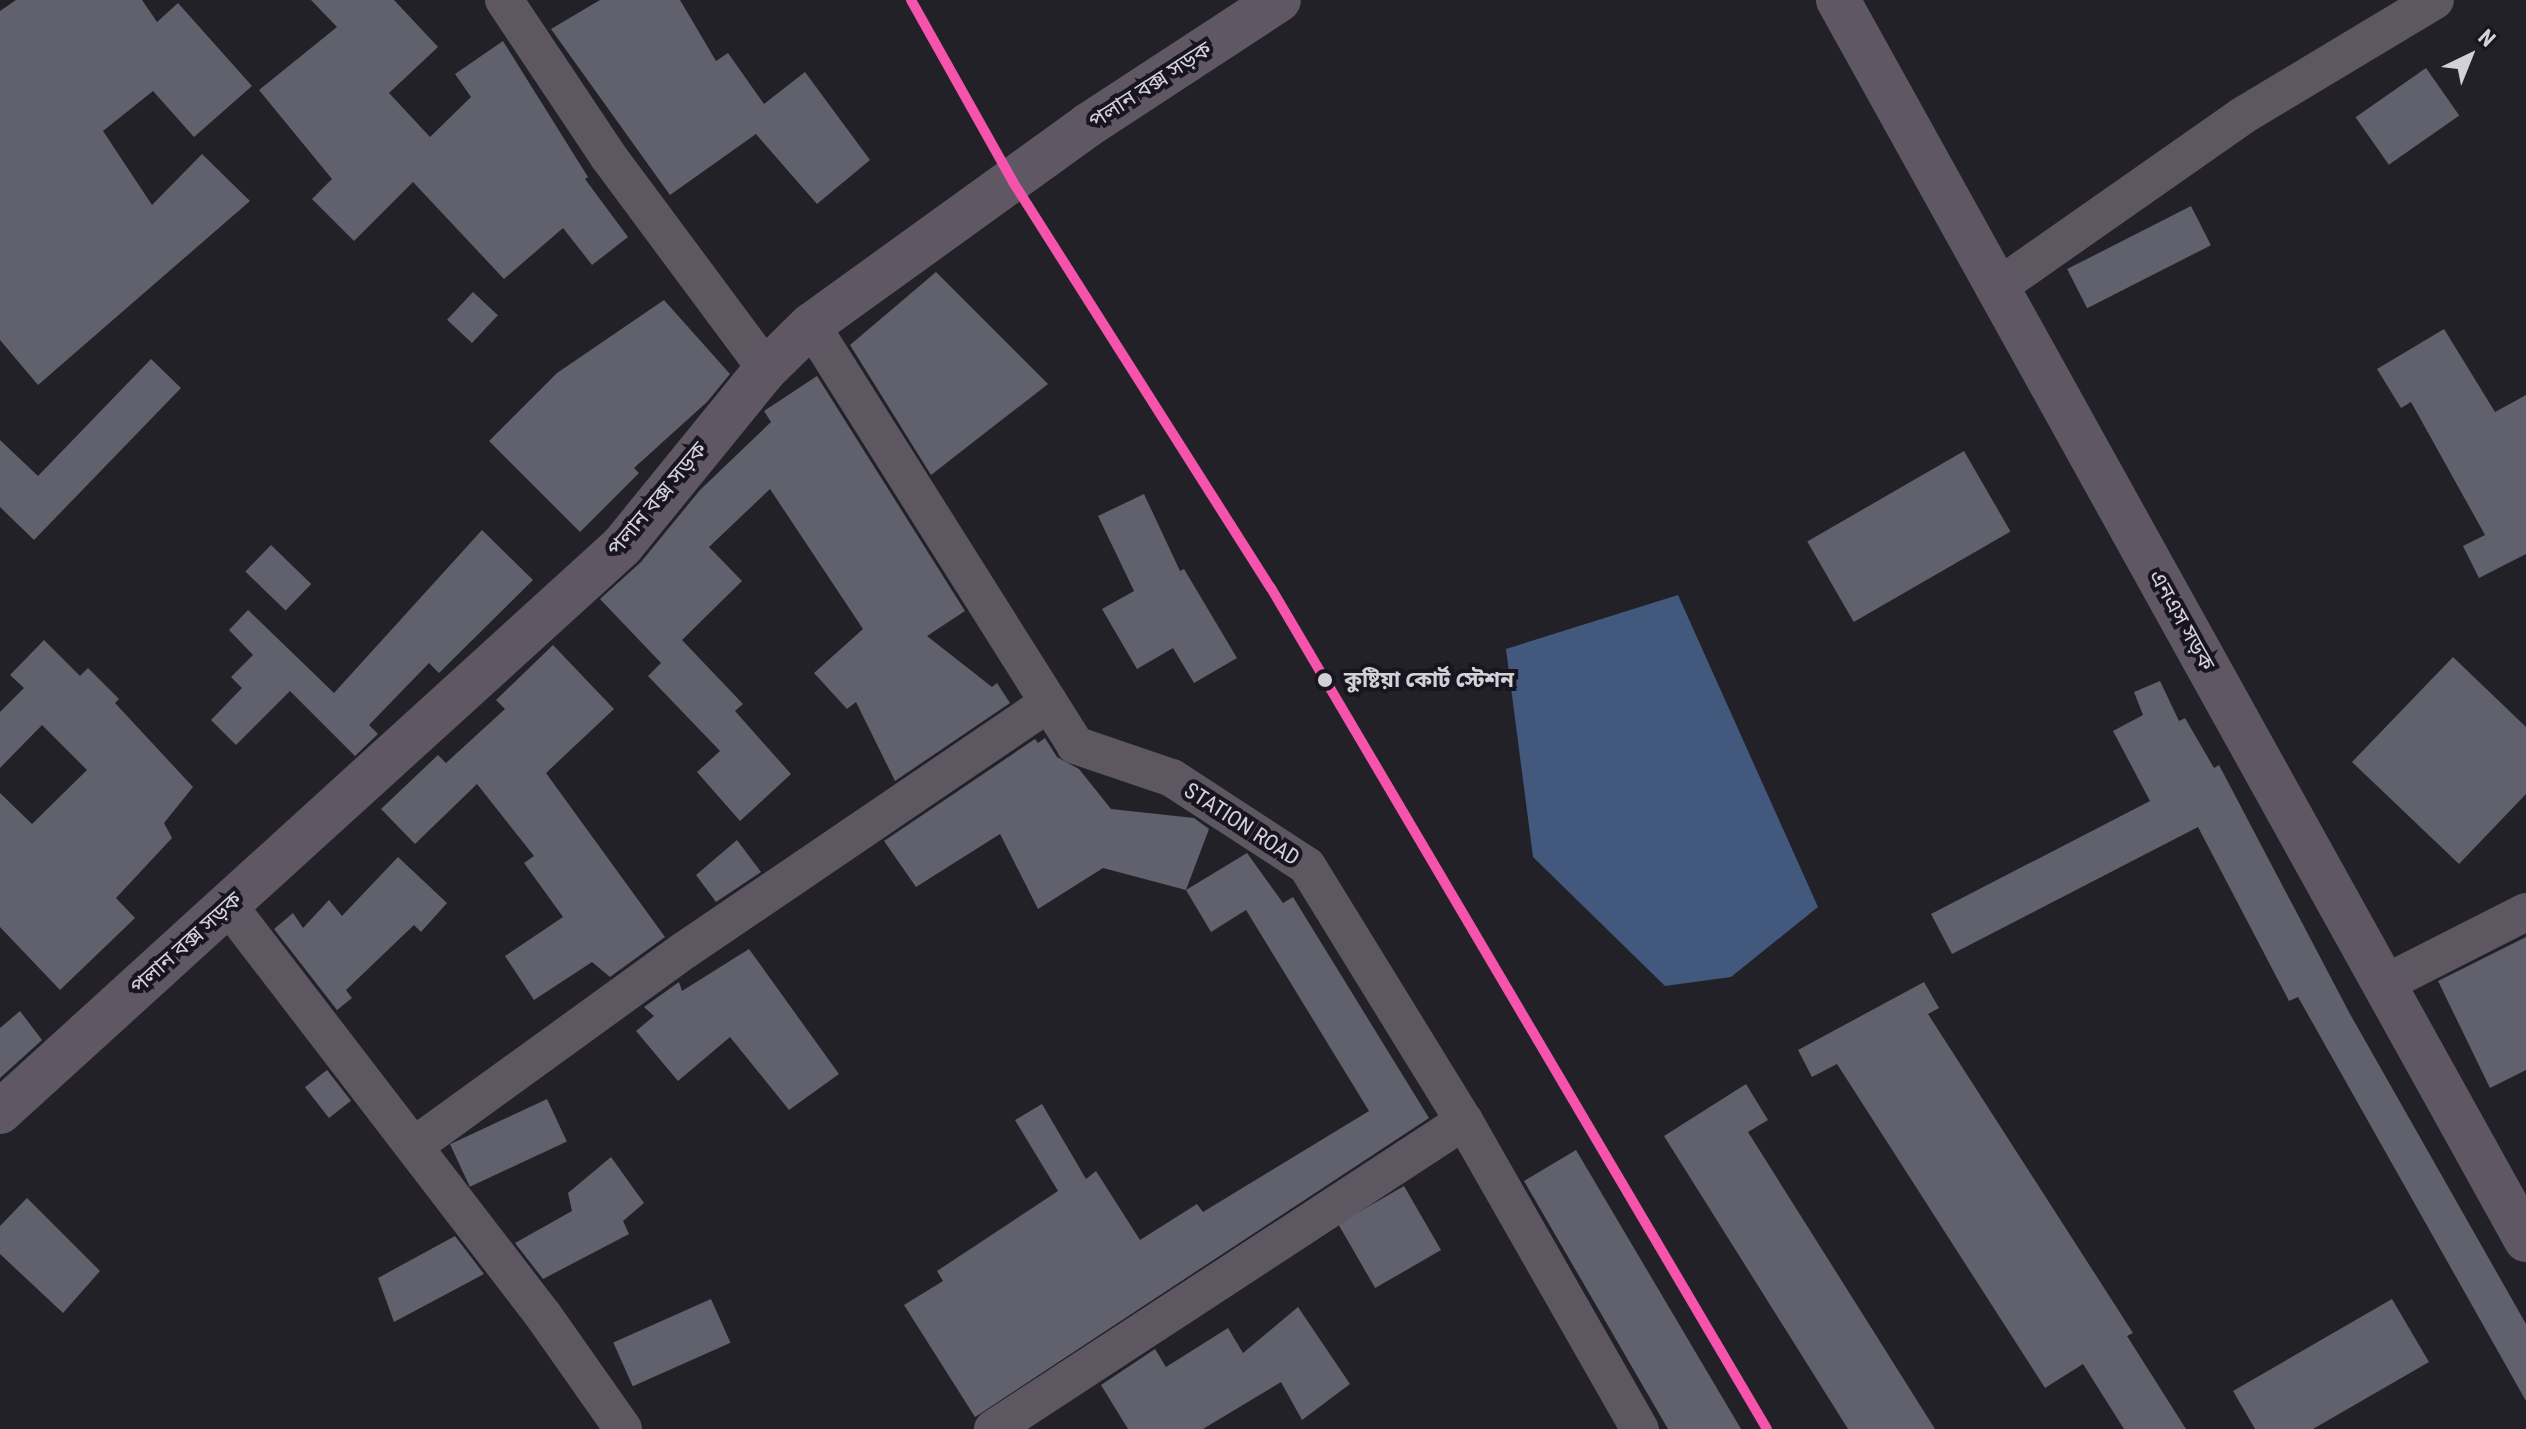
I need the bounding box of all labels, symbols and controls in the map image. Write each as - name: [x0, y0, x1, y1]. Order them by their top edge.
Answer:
- north arrow: [2430, 16, 2510, 96]
- text: N: [2473, 24, 2500, 52]
- street label: পলান বক্স সড়ক: [1084, 36, 1216, 134]
- street label: পলান বক্স সড়ক: [602, 437, 712, 561]
- street label: এনএস সড়ক: [2143, 565, 2221, 675]
- place label: কুষ্টিয়া কোর্ট স্টেশন: [1344, 667, 1514, 693]
- marker: কুষ্টিয়া কোর্ট স্টেশন: [1313, 668, 1337, 692]
- street label: STATION ROAD: [1179, 777, 1305, 871]
- street label: পলান বক্স সড়ক: [125, 886, 247, 1000]

